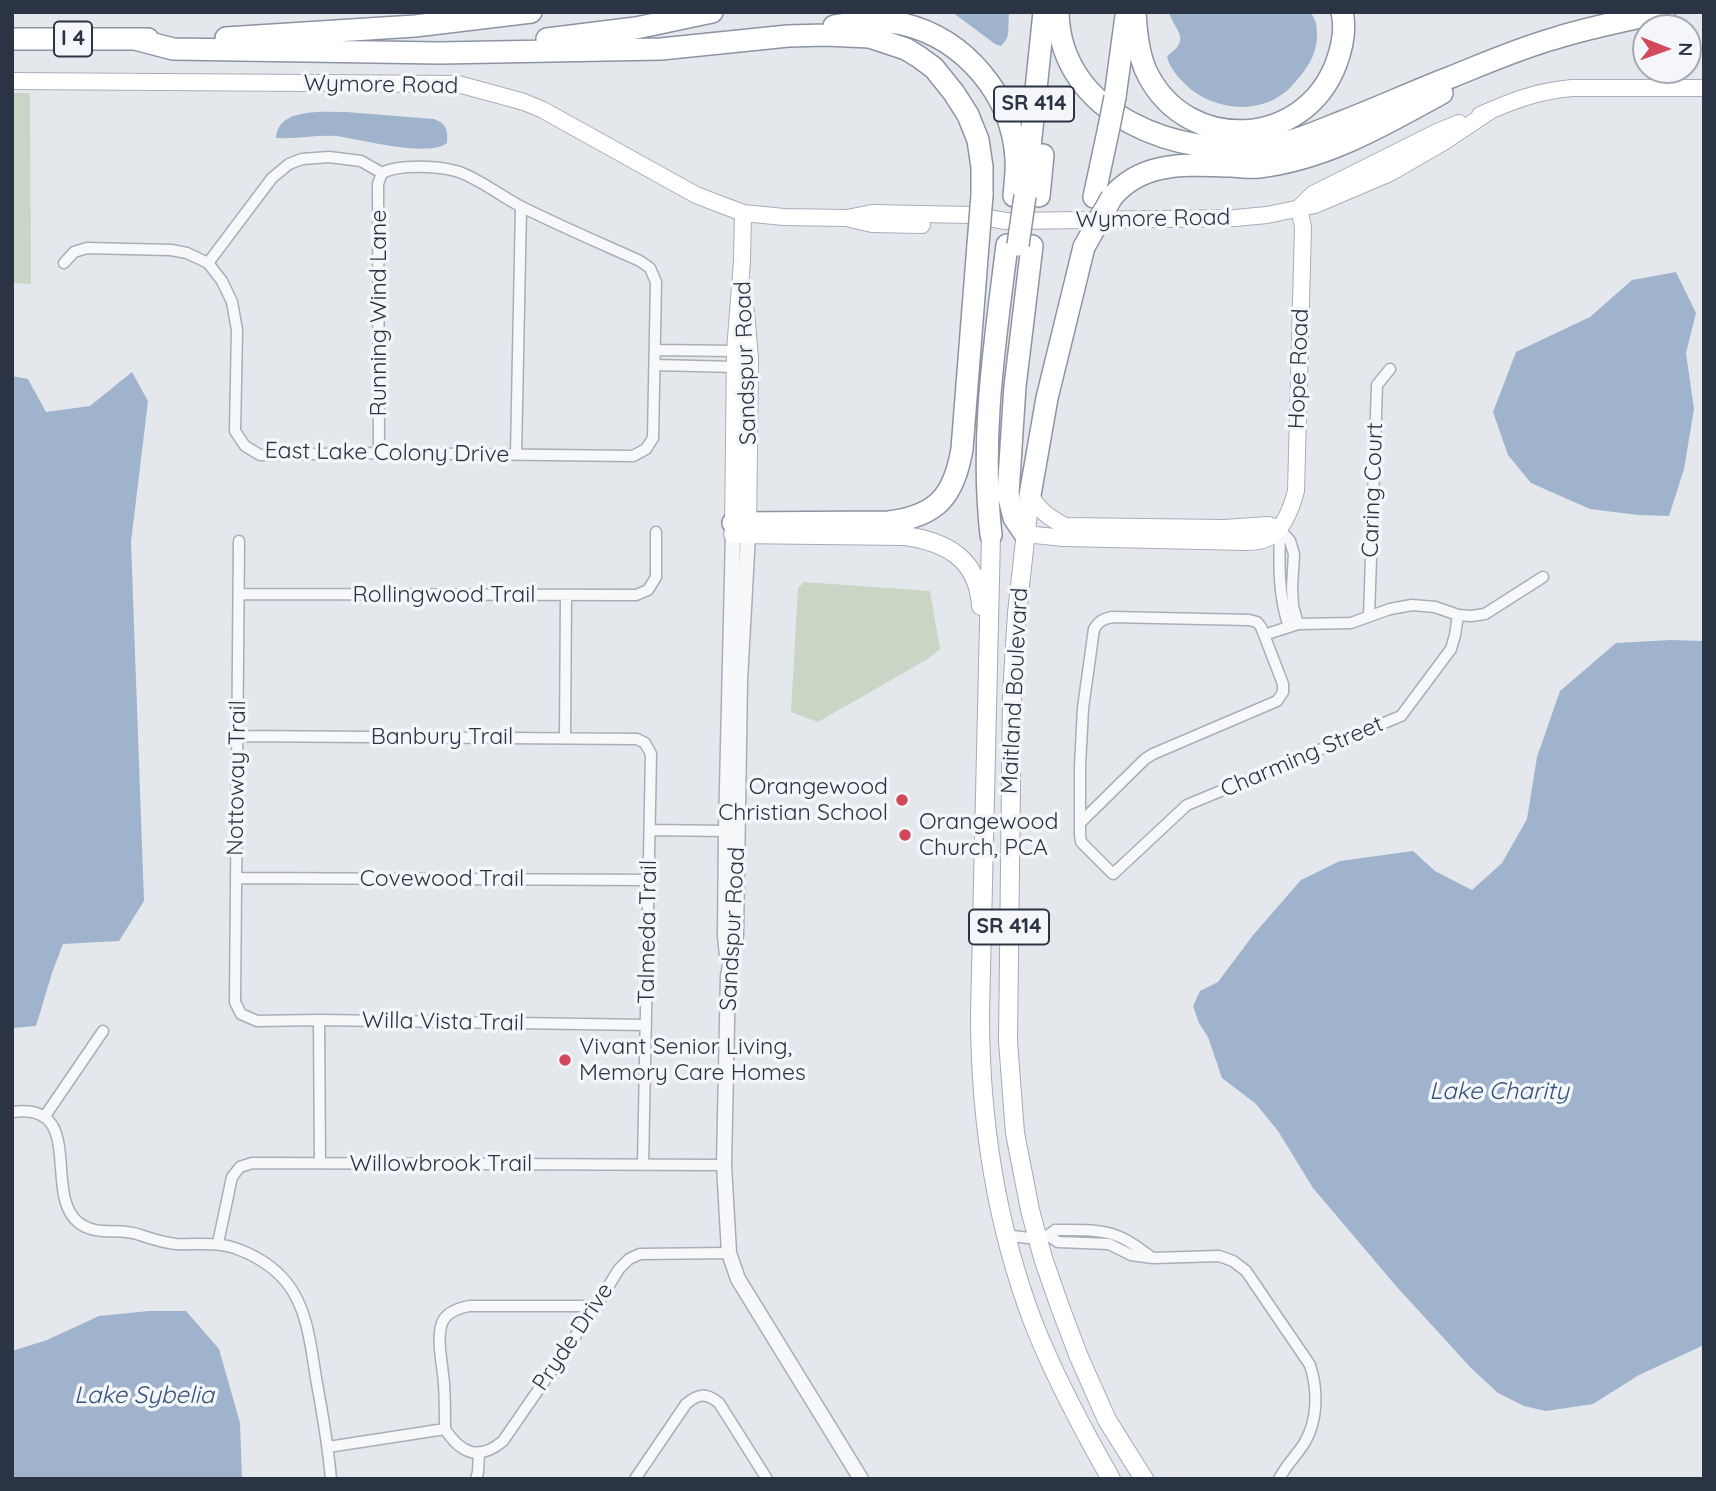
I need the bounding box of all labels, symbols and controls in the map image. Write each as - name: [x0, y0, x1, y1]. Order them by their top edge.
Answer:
- north arrow: [1632, 14, 1702, 84]
- road number: I 4: [54, 22, 92, 56]
- text: N: [1674, 42, 1698, 57]
- street label: Wymore Road: [303, 70, 459, 100]
- road number: SR 414: [994, 86, 1074, 122]
- street label: Wymore Road: [1075, 204, 1231, 234]
- street label: Running Wind Lane: [365, 210, 393, 416]
- street label: Sandspur Road: [729, 281, 763, 445]
- street label: Hope Road: [1283, 308, 1315, 430]
- street label: Caring Court: [1357, 422, 1389, 558]
- street label: East Lake Colony Drive: [264, 437, 510, 469]
- street label: Rollingwood Trail: [353, 581, 535, 609]
- street label: Maitland Boulevard: [996, 587, 1034, 795]
- street label: Nottoway Trail: [222, 700, 252, 856]
- street label: Charming Street: [1217, 710, 1387, 804]
- street label: Banbury Trail: [371, 723, 513, 751]
- place label: Orangewood Christian School: [718, 773, 888, 827]
- marker: Orangewood Christian School: [894, 792, 910, 808]
- place label: Orangewood Church, PCA: [919, 808, 1058, 862]
- marker: Orangewood Church, PCA: [897, 827, 913, 843]
- street label: Sandspur Road: [715, 846, 751, 1012]
- street label: Talmeda Trail: [633, 860, 663, 1004]
- street label: Covewood Trail: [360, 865, 524, 893]
- road number: SR 414: [969, 909, 1049, 944]
- street label: Willa Vista Trail: [362, 1007, 524, 1037]
- place label: Vivant Senior Living, Memory Care Homes: [579, 1033, 806, 1087]
- marker: Vivant Senior Living, Memory Care Homes: [557, 1052, 573, 1068]
- water label: Lake Charity: [1429, 1078, 1569, 1106]
- street label: Willowbrook Trail: [350, 1150, 532, 1178]
- street label: Pryde Drive: [527, 1278, 619, 1396]
- water label: Lake Sybelia: [74, 1382, 214, 1410]

